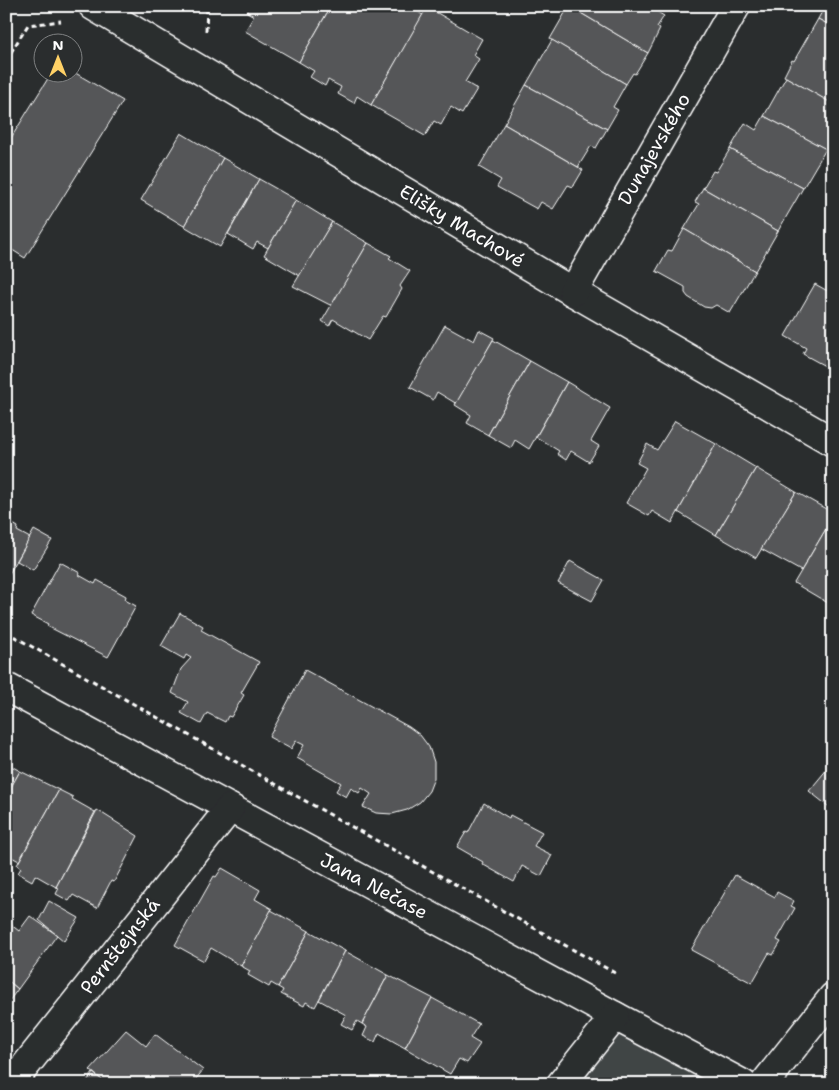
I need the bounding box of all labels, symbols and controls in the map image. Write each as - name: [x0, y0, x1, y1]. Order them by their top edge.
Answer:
- north arrow: [32, 32, 82, 82]
- text: N: [52, 36, 64, 54]
- street label: Dunajevského: [612, 89, 696, 209]
- street label: Elišky Machové: [395, 179, 529, 273]
- street label: Jana Nečase: [316, 847, 432, 925]
- street label: Pernštejnská: [75, 893, 166, 999]

